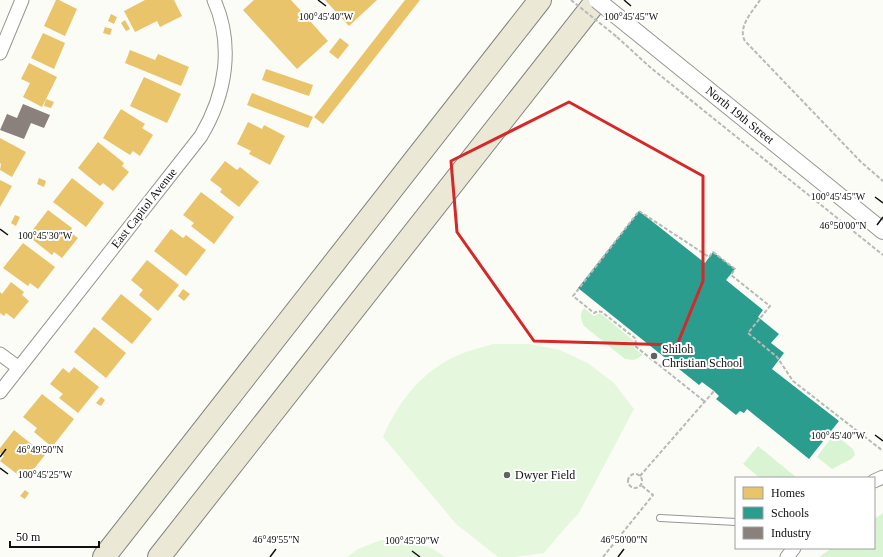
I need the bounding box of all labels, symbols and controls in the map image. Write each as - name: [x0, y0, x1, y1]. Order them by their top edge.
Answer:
- text: 100°45'40"W: [299, 11, 354, 22]
- text: 100°45'45"W: [604, 11, 659, 22]
- street label: North 19th Street: [703, 83, 777, 147]
- street label: East Capitol Avenue: [108, 165, 180, 251]
- text: 100°45'45"W: [811, 191, 866, 202]
- text: 46°50'00"N: [819, 220, 867, 231]
- text: 100°45'30"W: [18, 230, 73, 241]
- place label: Shiloh Christian School: [662, 342, 743, 370]
- marker: Shiloh Christian School: [649, 351, 659, 361]
- text: 100°45'40"W: [811, 430, 866, 441]
- text: 46°49'50"N: [16, 444, 64, 455]
- place label: Dwyer Field: [515, 468, 575, 482]
- text: 100°45'25"W: [18, 469, 73, 480]
- marker: Dwyer Field: [502, 470, 512, 480]
- legend: [735, 477, 875, 549]
- text: Homes: [771, 486, 805, 500]
- text: Schools: [771, 506, 809, 520]
- scale bar: [10, 523, 99, 549]
- text: Industry: [771, 526, 811, 540]
- text: 50 m: [16, 530, 41, 544]
- text: 46°49'55"N: [252, 534, 300, 545]
- text: 46°50'00"N: [600, 534, 648, 545]
- text: 100°45'30"W: [385, 535, 440, 546]

